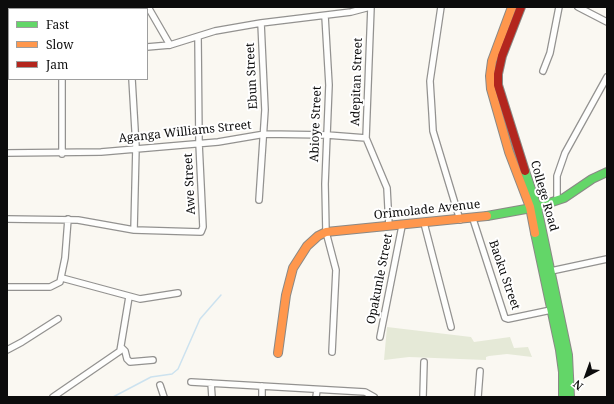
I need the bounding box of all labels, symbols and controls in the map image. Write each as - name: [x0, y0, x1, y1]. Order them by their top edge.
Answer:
- legend: [8, 8, 148, 80]
- text: Fast: [46, 16, 69, 33]
- text: Slow: [46, 36, 74, 53]
- street label: Adepitan Street: [348, 38, 366, 126]
- street label: Ebun Street: [243, 42, 261, 110]
- text: Jam: [46, 56, 68, 73]
- street label: Abioye Street: [307, 86, 325, 162]
- street label: Aganga Williams Street: [118, 118, 252, 146]
- street label: Awe Street: [181, 153, 199, 215]
- street label: College Road: [527, 159, 561, 233]
- street label: Orimolade Avenue: [373, 197, 481, 223]
- street label: Opakunle Street: [364, 232, 396, 326]
- street label: Baoku Street: [485, 238, 523, 312]
- north arrow: [566, 356, 606, 396]
- text: N: [570, 377, 586, 394]

